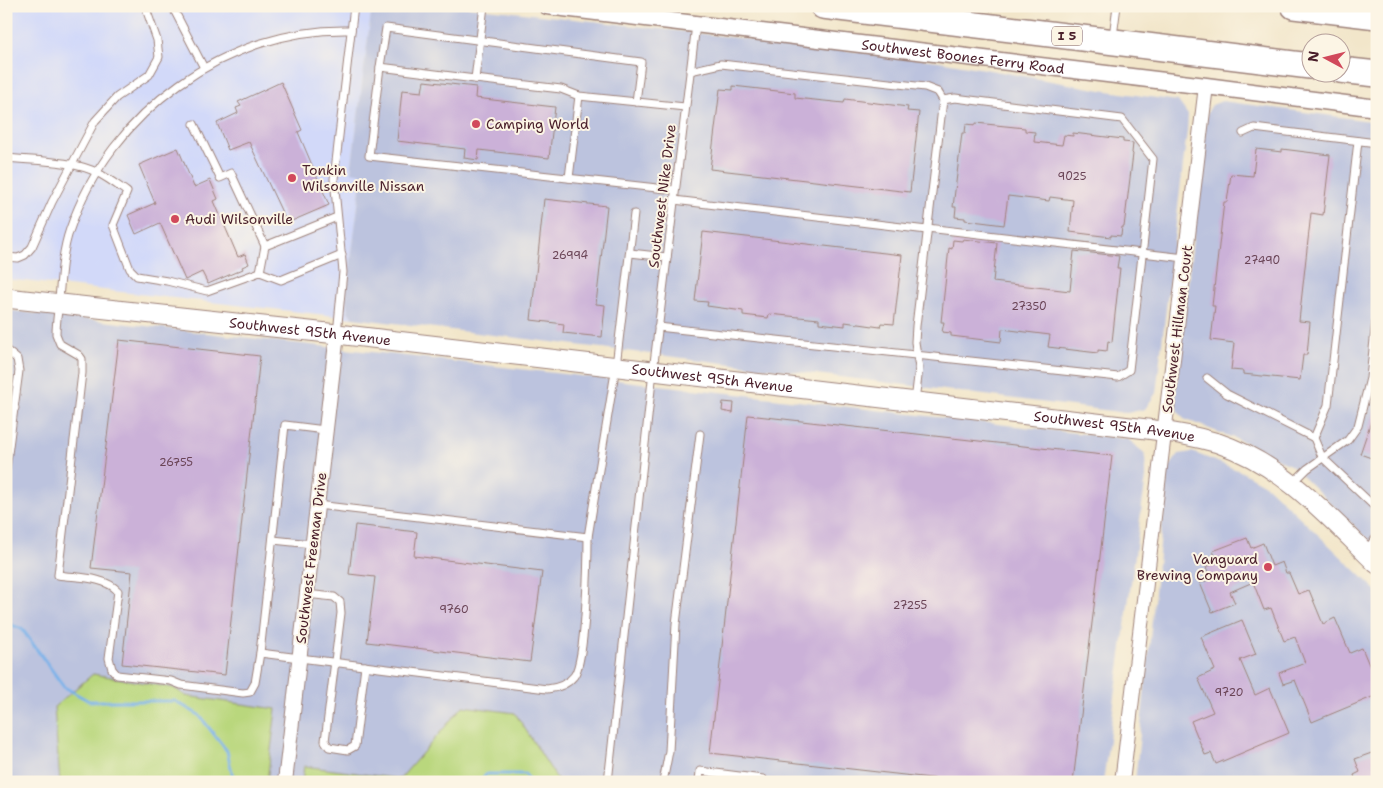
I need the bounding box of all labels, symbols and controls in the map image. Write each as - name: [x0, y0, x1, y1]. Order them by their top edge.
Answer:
- road number: I 5: [1052, 27, 1082, 46]
- north arrow: [1300, 32, 1350, 82]
- street label: Southwest Boones Ferry Road: [860, 35, 1066, 78]
- text: N: [1303, 50, 1323, 63]
- place label: Camping World: [486, 115, 589, 133]
- marker: Camping World: [470, 118, 482, 130]
- street label: Southwest Nike Drive: [644, 123, 680, 269]
- place label: Tonkin Wilsonville Nissan: [302, 161, 425, 195]
- house number: 9025: [1058, 169, 1087, 184]
- marker: Tonkin Wilsonville Nissan: [286, 172, 298, 184]
- place label: Audi Wilsonville: [185, 210, 293, 228]
- marker: Audi Wilsonville: [169, 213, 181, 225]
- street label: Southwest Hillman Court: [1158, 244, 1196, 414]
- house number: 26994: [552, 248, 588, 263]
- house number: 27490: [1244, 253, 1280, 268]
- house number: 27350: [1011, 299, 1047, 314]
- street label: Southwest 95th Avenue: [228, 313, 392, 349]
- street label: Southwest 95th Avenue: [631, 360, 794, 396]
- street label: Southwest 95th Avenue: [1033, 407, 1197, 446]
- house number: 26755: [159, 455, 193, 470]
- street label: Southwest Freeman Drive: [292, 471, 330, 645]
- place label: Vanguard Brewing Company: [1137, 550, 1258, 584]
- marker: Vanguard Brewing Company: [1262, 561, 1274, 573]
- house number: 27255: [893, 598, 927, 613]
- house number: 9760: [439, 602, 469, 617]
- house number: 9720: [1215, 685, 1243, 700]

